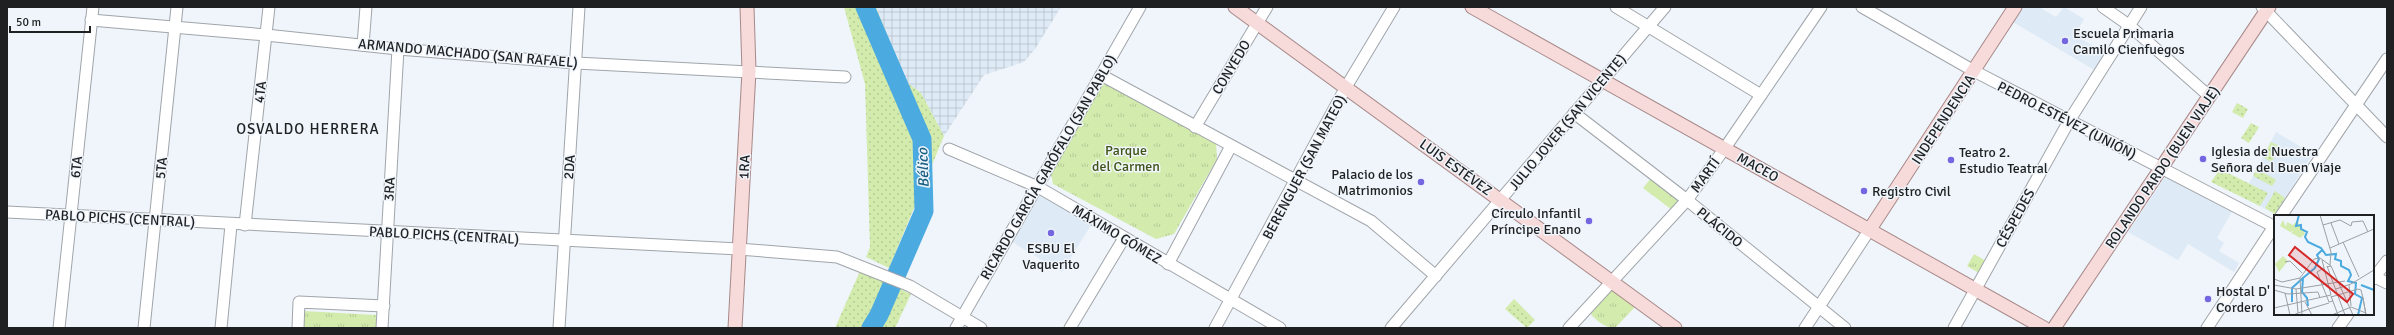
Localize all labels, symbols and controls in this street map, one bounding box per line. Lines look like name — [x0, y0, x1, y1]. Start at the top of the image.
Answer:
scale bar — [10, 8, 90, 34]
text: 50 m — [16, 15, 41, 30]
place label: Escuela Primaria Camilo Cienfuegos — [2073, 25, 2185, 58]
street label: ARMANDO MACHADO (SAN RAFAEL) — [357, 35, 579, 72]
marker: Escuela Primaria Camilo Cienfuegos — [2060, 36, 2070, 46]
street label: CONYEDO — [1209, 37, 1254, 97]
street label: JULIO JOVER (SAN VICENTE) — [1505, 51, 1629, 194]
street label: RICARDO GARCÍA GARÓFALO (SAN PABLO) — [977, 52, 1120, 283]
street label: INDEPENDENCIA — [1908, 71, 1979, 167]
street label: PEDRO ESTÉVEZ (UNIÓN) — [1995, 78, 2139, 163]
street label: 4TA — [251, 80, 270, 104]
street label: ROLANDO PARDO (BUEN VIAJE) — [2102, 83, 2223, 252]
street label: BERENGUER (SAN MATEO) — [1259, 92, 1350, 242]
district label: OSVALDO HERRERA — [236, 120, 380, 138]
street label: LUIS ESTÉVEZ — [1416, 135, 1495, 199]
park label: Parque del Carmen — [1092, 142, 1160, 175]
place label: Iglesia de Nuestra Señora del Buen Viaje — [2211, 143, 2341, 176]
place label: Teatro 2. Estudio Teatral — [1959, 144, 2048, 177]
water label: Bélico — [913, 147, 933, 188]
street label: MACEO — [1734, 149, 1782, 186]
street label: 2DA — [560, 154, 579, 180]
street label: 1RA — [735, 154, 754, 180]
street label: MARTÍ — [1687, 154, 1724, 196]
marker: Iglesia de Nuestra Señora del Buen Viaje — [2198, 154, 2208, 164]
street label: 6TA — [67, 155, 86, 179]
marker: Teatro 2. Estudio Teatral — [1946, 155, 1956, 165]
street label: 5TA — [152, 156, 171, 180]
place label: Palacio de los Matrimonios — [1331, 166, 1413, 199]
street label: 3RA — [380, 176, 399, 202]
marker: Palacio de los Matrimonios — [1416, 177, 1426, 187]
place label: Registro Civil — [1872, 183, 1951, 200]
marker: Registro Civil — [1859, 186, 1869, 196]
street label: CÉSPEDES — [1992, 186, 2039, 251]
street label: MÁXIMO GÓMEZ — [1069, 201, 1165, 268]
street label: PLÁCIDO — [1693, 204, 1746, 251]
place label: Círculo Infantil Príncipe Enano — [1491, 205, 1581, 238]
street label: PABLO PICHS (CENTRAL) — [44, 206, 195, 231]
inset map — [2274, 215, 2374, 315]
marker: Círculo Infantil Príncipe Enano — [1584, 216, 1594, 226]
street label: PABLO PICHS (CENTRAL) — [368, 223, 519, 248]
marker: ESBU El Vaquerito — [1046, 228, 1056, 238]
place label: ESBU El Vaquerito — [1022, 240, 1080, 273]
place label: Hostal D' Cordero — [2216, 283, 2270, 316]
marker: Hostal D' Cordero — [2203, 294, 2213, 304]

